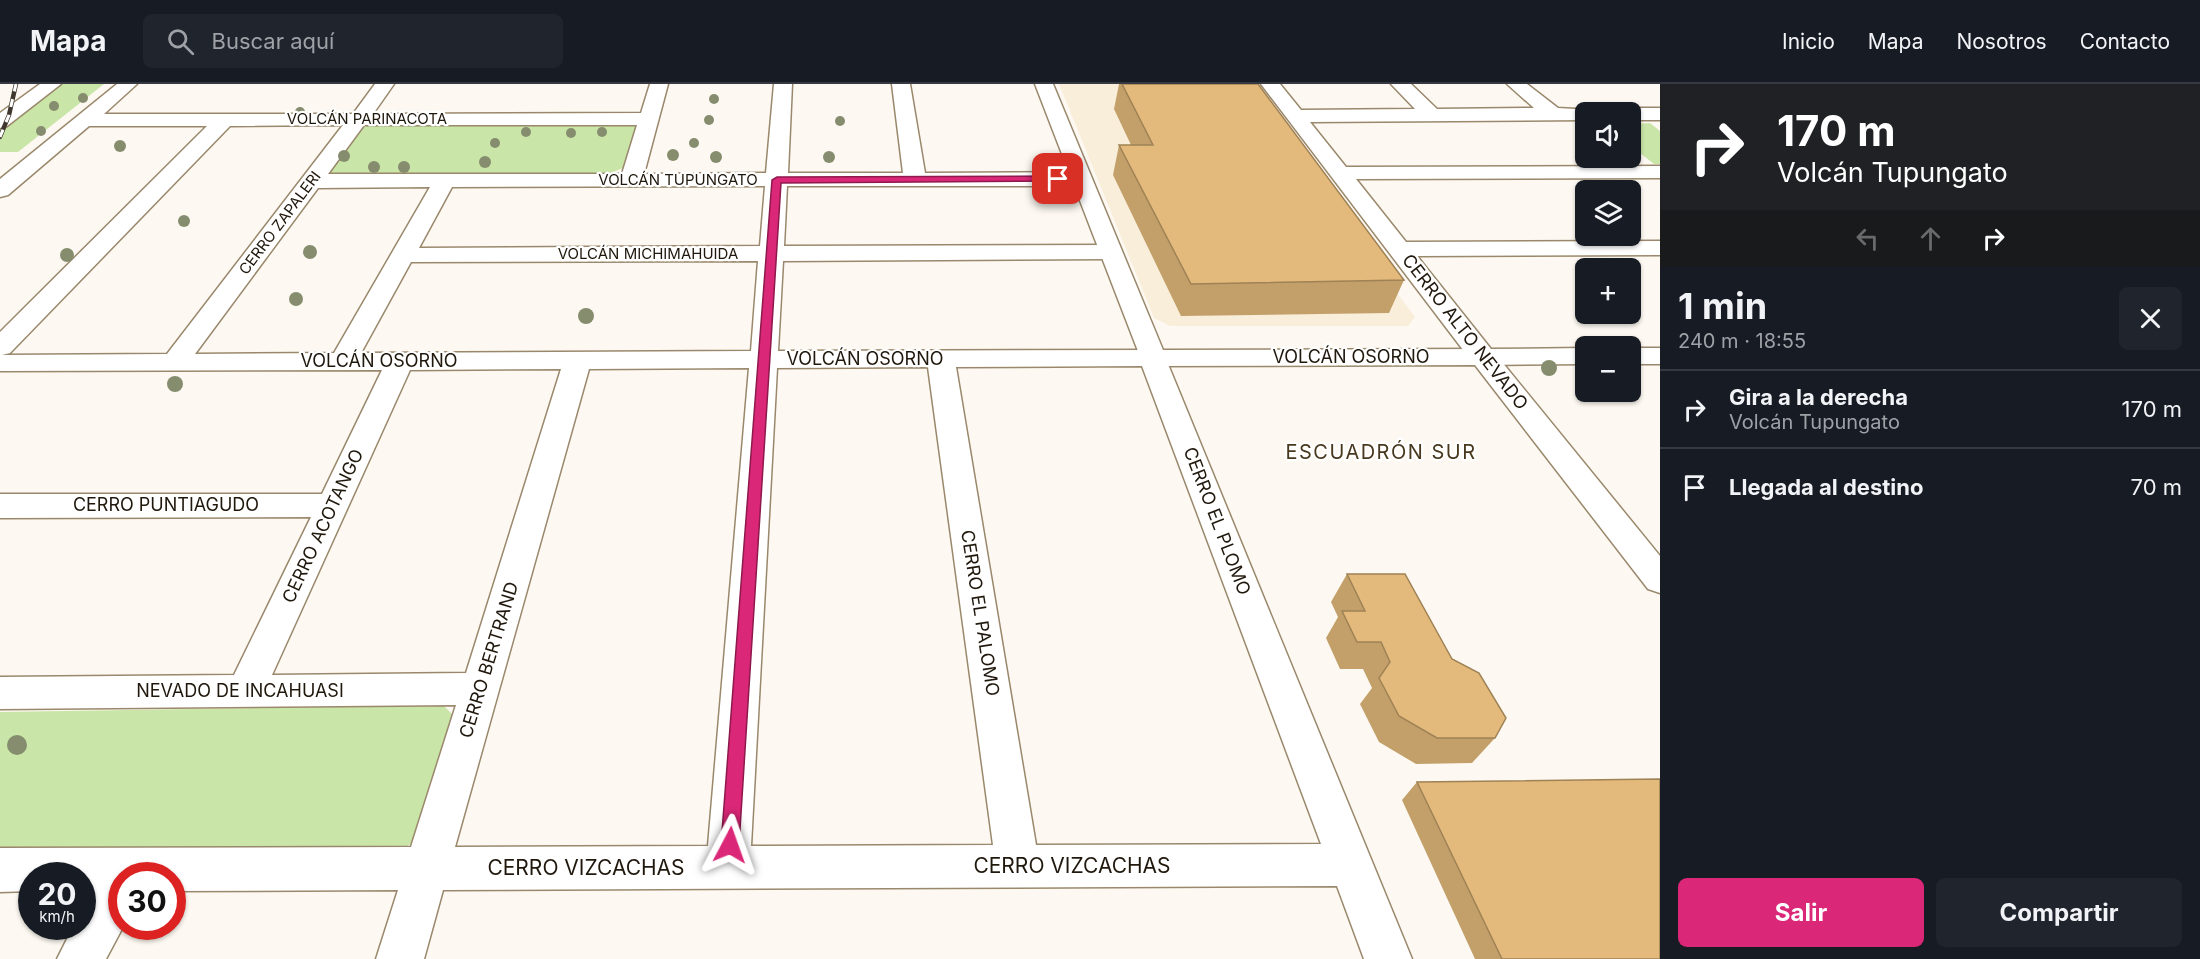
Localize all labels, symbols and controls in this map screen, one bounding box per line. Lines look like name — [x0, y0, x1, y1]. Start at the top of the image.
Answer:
search box — [143, 14, 563, 68]
text: Mapa — [30, 24, 107, 58]
icon: search — [164, 25, 197, 58]
text: Buscar aquí — [212, 28, 334, 54]
text: Inicio — [1782, 29, 1835, 54]
text: Mapa — [1868, 29, 1923, 54]
text: Nosotros — [1956, 29, 2047, 54]
text: Contacto — [2080, 29, 2170, 54]
map controls — [1575, 102, 1641, 402]
button: sound — [1575, 102, 1641, 168]
text: 170 m — [1777, 105, 1895, 156]
icon: right — [1678, 108, 1756, 186]
street label: VOLCÁN PARINACOTA — [287, 109, 447, 128]
pin — [1032, 153, 1083, 204]
text: Volcán Tupungato — [1777, 156, 2008, 189]
icon: arrive — [1041, 162, 1074, 195]
street label: CERRO ZAPALERI — [234, 167, 325, 278]
street label: VOLCÁN TUPUNGATO — [598, 170, 758, 189]
button: layers — [1575, 180, 1641, 246]
icon: left — [1851, 222, 1884, 255]
icon: ahead — [1914, 222, 1947, 255]
icon: right — [1977, 222, 2010, 255]
street label: VOLCÁN MICHIMAHUIDA — [558, 244, 738, 263]
street label: CERRO ALTO NEVADO — [1398, 250, 1533, 414]
button: + — [1575, 258, 1641, 324]
text: 1 min — [1678, 284, 1767, 328]
button: close — [2119, 287, 2182, 350]
text: 240 m · 18:55 — [1678, 329, 1806, 353]
button: − — [1575, 336, 1641, 402]
street label: VOLCÁN OSORNO — [1272, 345, 1430, 367]
street label: VOLCÁN OSORNO — [786, 347, 944, 369]
street label: VOLCÁN OSORNO — [300, 349, 458, 371]
text: Gira a la derecha — [1729, 384, 1908, 410]
icon: right — [1678, 393, 1711, 426]
text: 170 m — [2122, 396, 2182, 422]
text: Volcán Tupungato — [1729, 410, 1900, 434]
district label: ESCUADRÓN SUR — [1285, 439, 1477, 464]
street label: CERRO EL PLOMO — [1180, 444, 1255, 598]
street label: CERRO ACOTANGO — [278, 445, 367, 606]
icon: arrive — [1678, 471, 1711, 504]
text: Llegada al destino — [1729, 474, 1923, 500]
text: 70 m — [2131, 474, 2182, 500]
street label: CERRO PUNTIAGUDO — [73, 494, 259, 515]
street label: CERRO EL PALOMO — [957, 528, 1004, 698]
street label: CERRO BERTRAND — [455, 579, 522, 741]
street label: NEVADO DE INCAHUASI — [136, 680, 344, 701]
position arrow — [698, 813, 762, 877]
street label: CERRO VIZCACHAS — [973, 853, 1171, 878]
street label: CERRO VIZCACHAS — [487, 855, 685, 880]
speed limit sign: 30 — [108, 862, 186, 940]
text: 20 — [37, 876, 77, 912]
button: Salir — [1678, 878, 1924, 947]
button: Compartir — [1936, 878, 2182, 947]
text: km/h — [39, 907, 75, 926]

